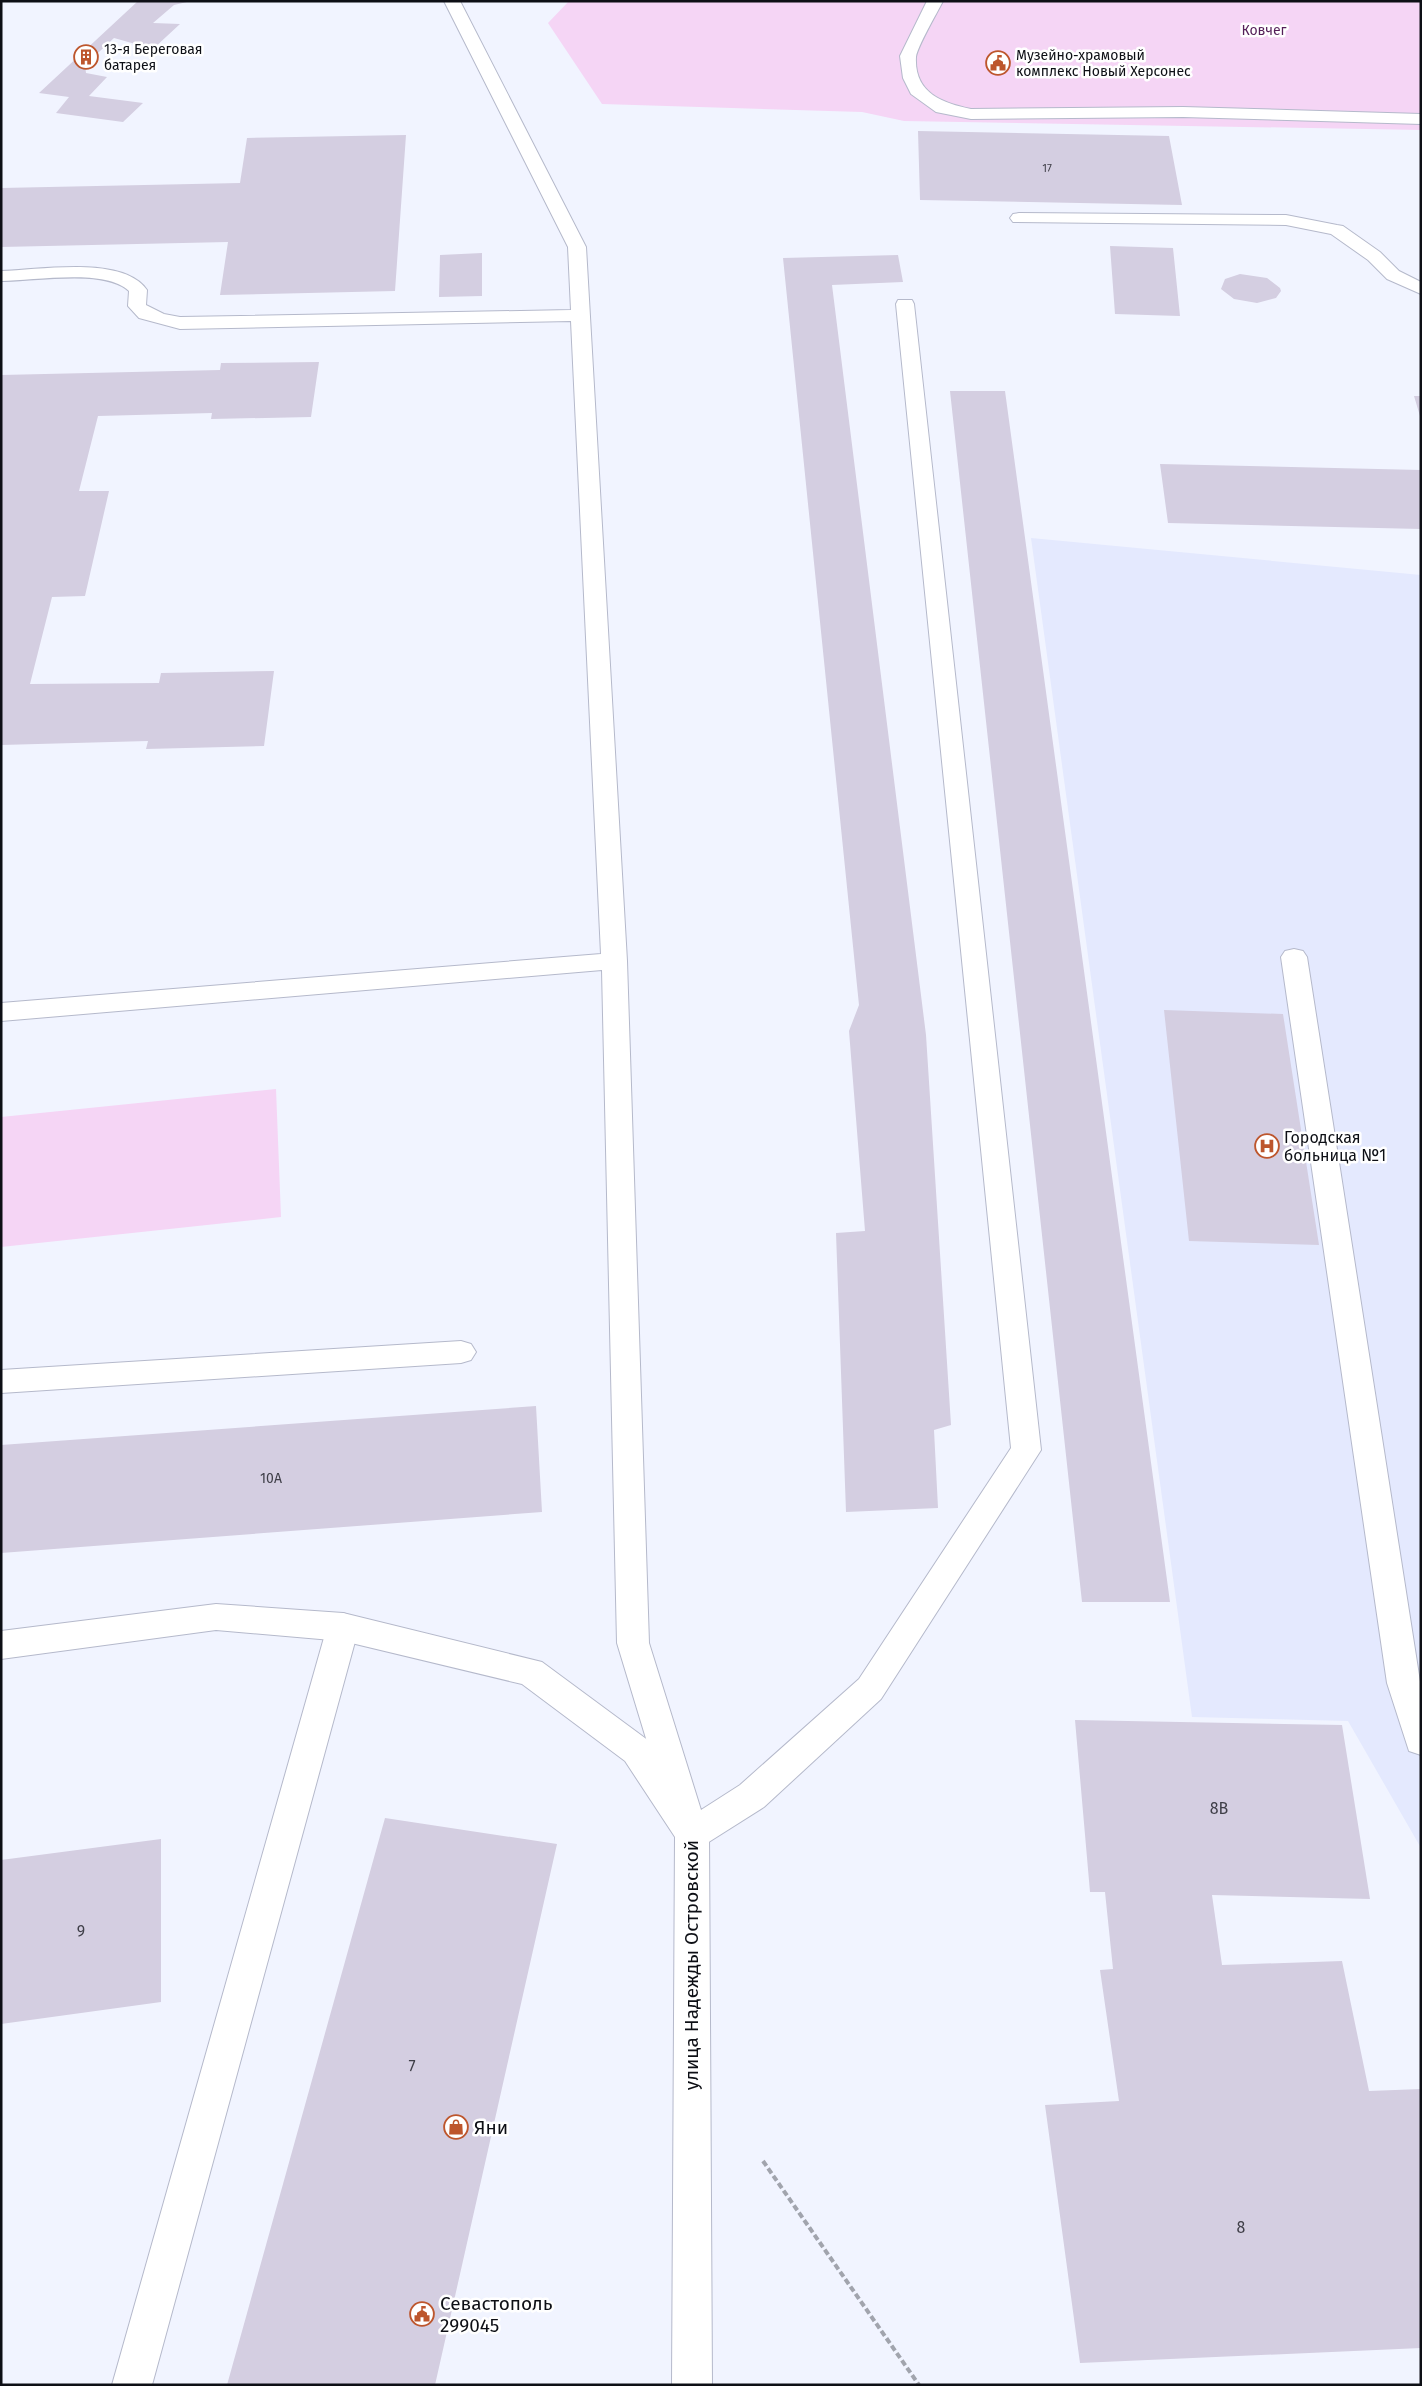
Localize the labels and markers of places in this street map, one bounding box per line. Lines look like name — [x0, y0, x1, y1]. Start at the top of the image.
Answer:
place label: 13-я Береговая батарея — [104, 41, 203, 74]
building icon: 13-я Береговая батарея — [73, 44, 99, 70]
place label: Музейно-храмовый комплекс Новый Херсонес — [1016, 47, 1191, 80]
public building icon: Музейно-храмовый комплекс Новый Херсонес — [985, 50, 1011, 76]
place label: Городская больница №1 — [1284, 1128, 1386, 1165]
hospital icon: Городская больница №1 — [1254, 1133, 1280, 1159]
shop icon: Яни — [443, 2114, 469, 2140]
place label: Яни — [474, 2116, 508, 2139]
place label: Севастополь 299045 — [440, 2292, 553, 2337]
public building icon: Севастополь 299045 — [409, 2301, 435, 2327]

